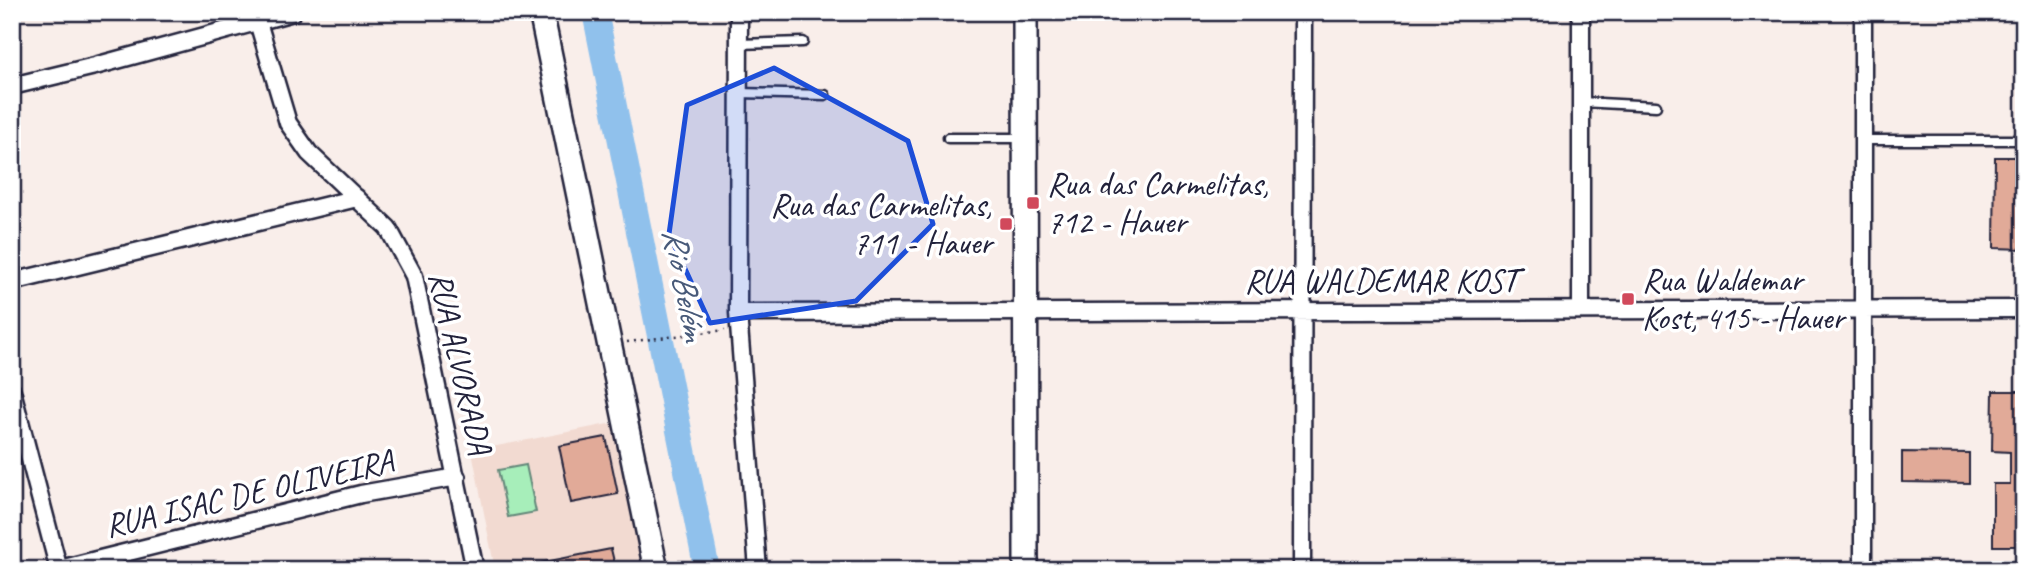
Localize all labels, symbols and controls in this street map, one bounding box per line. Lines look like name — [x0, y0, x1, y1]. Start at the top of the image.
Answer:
place label: Rua das Carmelitas, 712 - Hauer — [1047, 163, 1269, 243]
place label: Rua das Carmelitas, 711 - Hauer — [770, 184, 995, 264]
marker: Rua das Carmelitas, 712 - Hauer — [1025, 195, 1041, 211]
marker: Rua das Carmelitas, 711 - Hauer — [998, 216, 1014, 232]
water label: Rio Belém — [652, 225, 718, 347]
place label: Rua Waldemar Kost, 415 - Hauer — [1642, 259, 1847, 339]
street label: RUA WALDEMAR KOST — [1244, 260, 1525, 302]
street label: RUA ALVORADA — [420, 267, 503, 460]
marker: Rua Waldemar Kost, 415 - Hauer — [1620, 291, 1636, 307]
street label: RUA ISAC DE OLIVEIRA — [101, 439, 399, 547]

